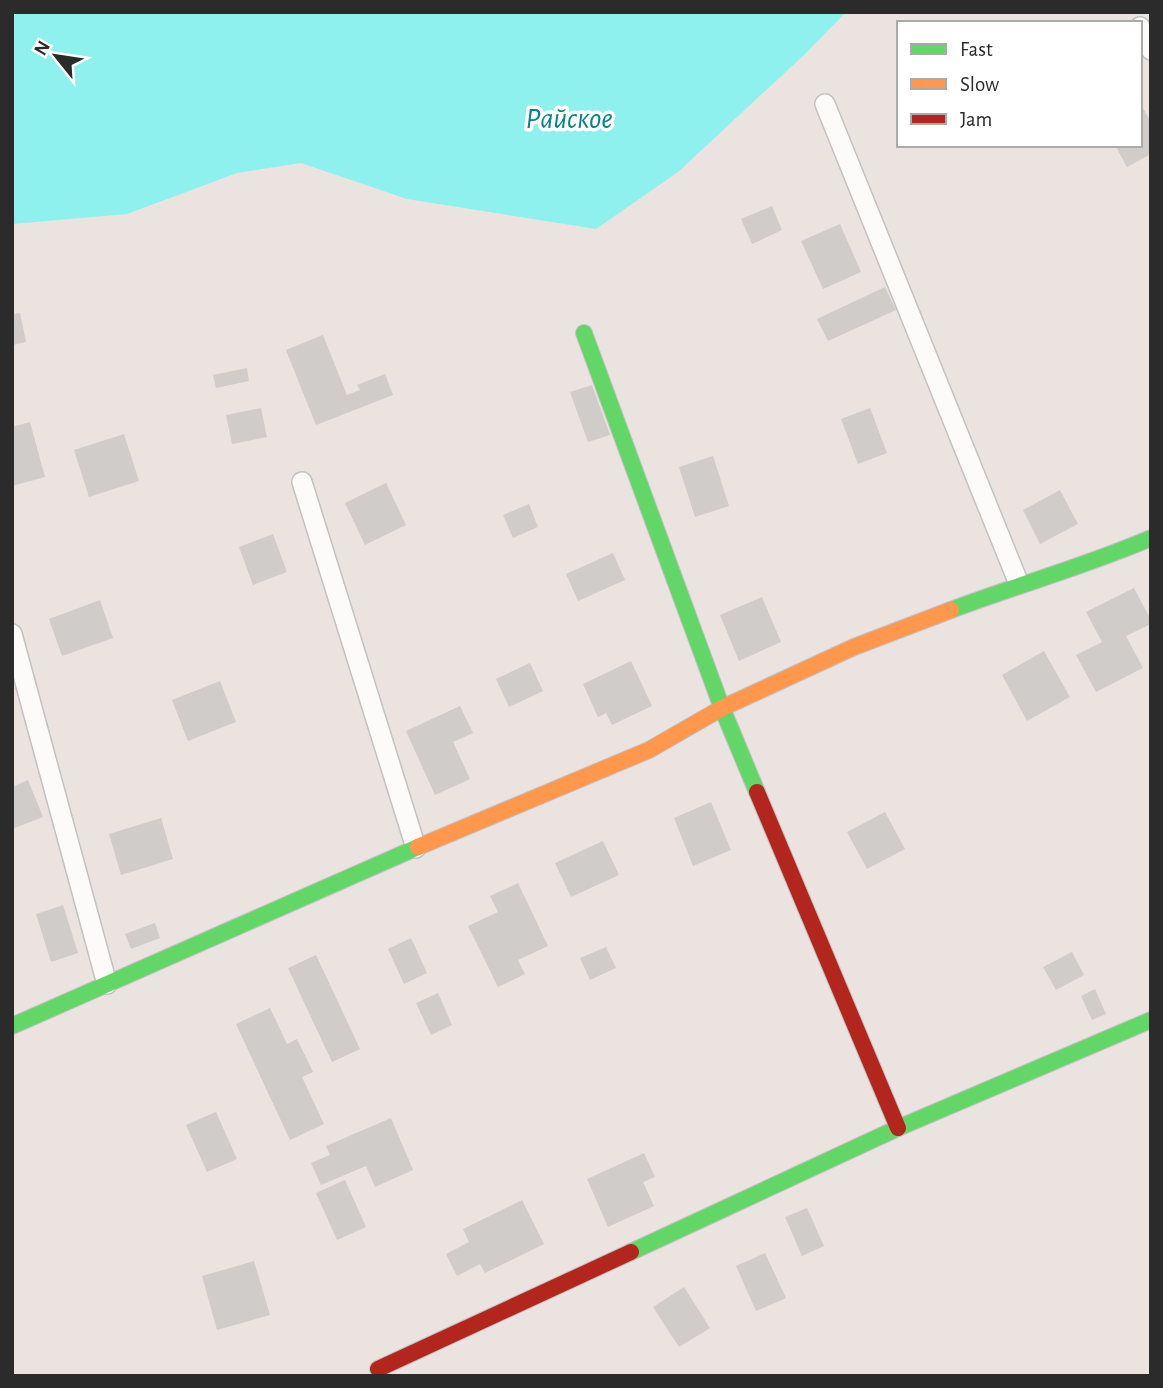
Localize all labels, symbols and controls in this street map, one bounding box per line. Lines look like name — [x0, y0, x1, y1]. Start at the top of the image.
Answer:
north arrow — [21, 21, 91, 91]
legend — [897, 21, 1142, 147]
text: N — [31, 38, 54, 59]
text: Fast — [960, 39, 993, 60]
text: Slow — [960, 74, 999, 95]
water label: Райское — [525, 104, 613, 134]
text: Jam — [960, 109, 992, 130]

